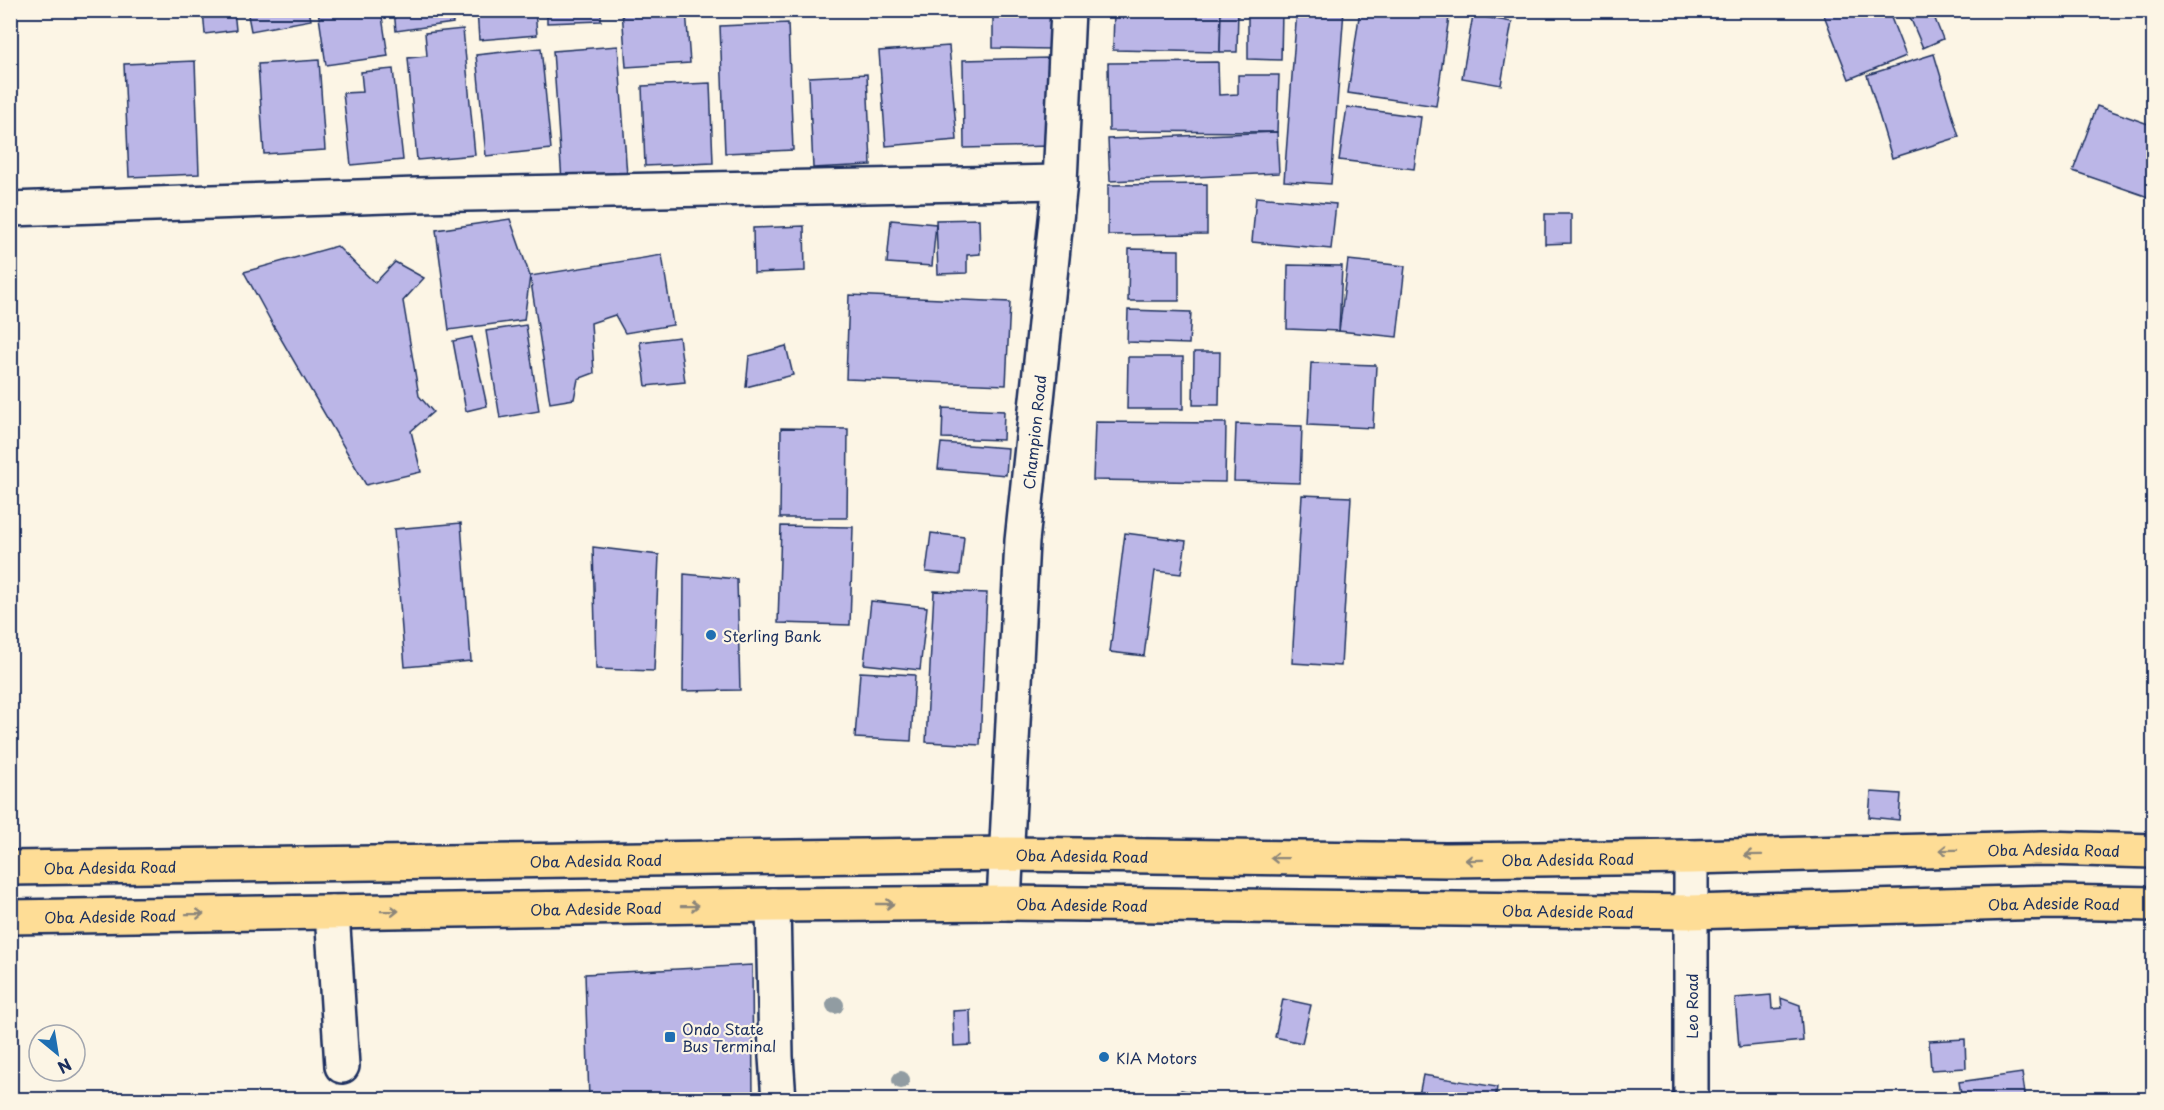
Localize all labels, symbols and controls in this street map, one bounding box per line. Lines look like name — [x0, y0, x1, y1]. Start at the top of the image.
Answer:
street label: Champion Road — [1016, 374, 1051, 490]
place label: Sterling Bank — [723, 624, 822, 647]
marker: Sterling Bank — [704, 628, 718, 642]
street label: Oba Adesida Road — [1987, 836, 2120, 862]
street label: Oba Adesida Road — [1015, 843, 1148, 867]
one-way arrow — [1939, 845, 1959, 856]
street label: Oba Adesida Road — [1501, 846, 1634, 871]
street label: Oba Adesida Road — [529, 847, 662, 872]
one-way arrow — [1744, 850, 1764, 861]
one-way arrow — [1270, 852, 1290, 864]
street label: Oba Adesida Road — [43, 854, 177, 879]
one-way arrow — [1465, 854, 1485, 866]
street label: Oba Adeside Road — [1988, 890, 2120, 915]
street label: Oba Adeside Road — [1016, 892, 1148, 916]
street label: Oba Adeside Road — [530, 895, 662, 920]
one-way arrow — [874, 898, 894, 910]
street label: Oba Adeside Road — [1502, 898, 1634, 923]
one-way arrow — [679, 900, 699, 912]
street label: Oba Adeside Road — [44, 903, 176, 928]
one-way arrow — [379, 905, 399, 917]
one-way arrow — [184, 908, 204, 920]
street label: Leo Road — [1680, 973, 1703, 1039]
place label: Ondo State Bus Terminal — [682, 1017, 776, 1057]
north arrow — [27, 1023, 87, 1083]
marker: Ondo State Bus Terminal — [663, 1030, 677, 1044]
place label: KIA Motors — [1116, 1046, 1197, 1069]
marker: KIA Motors — [1097, 1050, 1111, 1064]
text: N — [54, 1053, 76, 1080]

